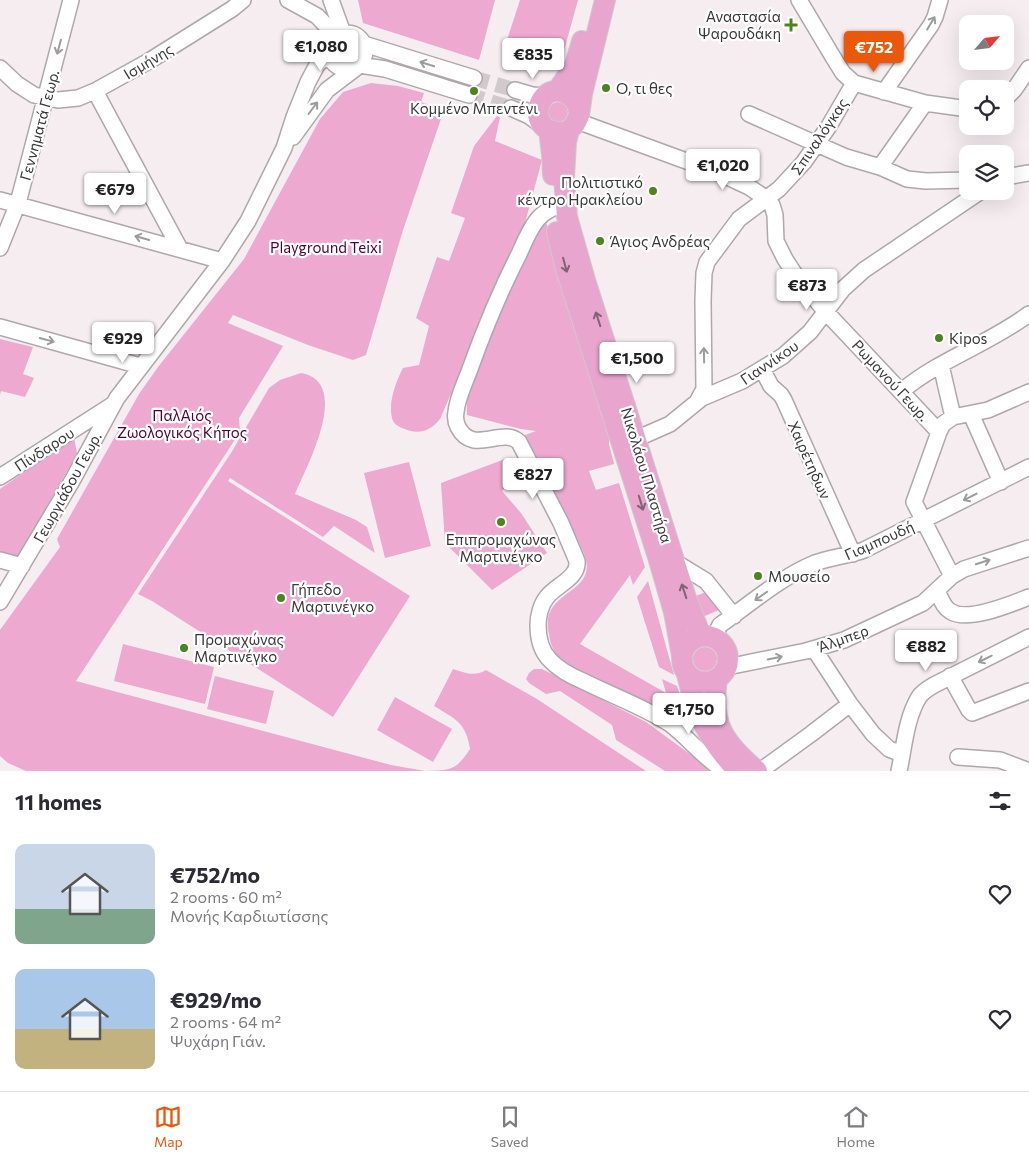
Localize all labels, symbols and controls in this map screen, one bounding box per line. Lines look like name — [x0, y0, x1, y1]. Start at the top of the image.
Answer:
place label: Αναστασία Ψαρουδάκη — [698, 7, 781, 42]
north arrow — [959, 15, 1014, 70]
map controls — [959, 15, 1014, 200]
one-way arrow — [927, 17, 937, 31]
marker: Αναστασία Ψαρουδάκη — [785, 19, 797, 31]
pin: €1,080 — [280, 30, 362, 72]
pin: €752 — [844, 30, 904, 73]
text: €1,080 — [294, 36, 348, 55]
text: €752 — [855, 37, 893, 56]
pin: €835 — [503, 38, 563, 80]
one-way arrow — [54, 39, 63, 55]
street label: Ισμήνης — [120, 39, 176, 83]
text: €835 — [513, 44, 553, 63]
one-way arrow — [420, 59, 436, 69]
street label: Γεννηματά Γεωρ. — [16, 68, 62, 182]
place label: Ό, τι θες — [616, 79, 673, 97]
button: locate — [959, 80, 1014, 135]
marker: Ό, τι θες — [600, 82, 612, 94]
marker: Κομμένο Μπεντένι — [468, 85, 480, 97]
street label: Σπιναλόγκας — [787, 94, 851, 178]
place label: Κομμένο Μπεντένι — [410, 99, 538, 117]
one-way arrow — [308, 101, 318, 115]
button: layers — [959, 145, 1014, 200]
pin: €1,020 — [682, 148, 764, 191]
text: €1,020 — [697, 155, 749, 174]
pin: €679 — [85, 172, 145, 215]
place label: Πολιτιστικό κέντρο Ηρακλείου — [517, 173, 643, 208]
text: €679 — [95, 179, 135, 198]
marker: Πολιτιστικό κέντρο Ηρακλείου — [647, 185, 659, 197]
place label: Άγιος Ανδρέας — [609, 232, 710, 250]
one-way arrow — [134, 233, 150, 243]
marker: Άγιος Ανδρέας — [594, 235, 606, 247]
park label: Playground Teixi — [270, 238, 382, 256]
one-way arrow — [561, 256, 570, 272]
pin: €873 — [777, 268, 837, 311]
text: €873 — [787, 275, 827, 294]
one-way arrow — [592, 311, 602, 327]
pin: €929 — [93, 322, 153, 364]
text: €929 — [103, 328, 143, 347]
place label: Kipos — [949, 329, 988, 347]
marker: Kipos — [933, 332, 945, 344]
one-way arrow — [39, 336, 55, 345]
street label: Γιαννίκου — [737, 336, 801, 388]
street label: Ρωμανού Γεωρ. — [849, 336, 933, 424]
pin: €1,500 — [596, 342, 678, 384]
one-way arrow — [699, 347, 709, 363]
text: €1,500 — [610, 348, 664, 367]
street label: Νικολάου Πλαστήρα — [618, 405, 676, 545]
park label: ΠαλΑιός Ζωολογικός Κήπος — [117, 406, 247, 441]
street label: Χαιρέτηδων — [785, 418, 835, 502]
street label: Πίνδαρου — [11, 423, 77, 475]
street label: Γεωργιάδου Γεωρ. — [29, 429, 105, 545]
pin: €827 — [503, 458, 563, 500]
text: €827 — [514, 464, 552, 483]
one-way arrow — [963, 493, 978, 502]
one-way arrow — [636, 495, 646, 511]
marker: Επιπρομαχώνας Μαρτινέγκο — [495, 516, 507, 528]
street label: Γιαμπουδή — [842, 517, 916, 563]
place label: Επιπρομαχώνας Μαρτινέγκο — [446, 530, 556, 565]
one-way arrow — [975, 556, 991, 566]
place label: Μουσείο — [768, 567, 830, 585]
marker: Μουσείο — [752, 570, 764, 582]
place label: Γήπεδο Μαρτινέγκο — [291, 580, 374, 615]
one-way arrow — [678, 583, 688, 599]
one-way arrow — [754, 591, 768, 601]
marker: Γήπεδο Μαρτινέγκο — [275, 592, 287, 604]
street label: Άλμπερ — [814, 620, 871, 656]
place label: Προμαχώνας Μαρτινέγκο — [194, 630, 284, 665]
pin: €882 — [896, 630, 956, 672]
text: €882 — [906, 636, 946, 655]
marker: Προμαχώνας Μαρτινέγκο — [178, 642, 190, 654]
one-way arrow — [766, 652, 782, 662]
one-way arrow — [978, 655, 993, 664]
pin: €1,750 — [648, 692, 730, 735]
text: €1,750 — [664, 699, 715, 718]
icon: filters — [986, 787, 1014, 815]
text: 11 homes — [15, 789, 102, 814]
text: €752/mo — [170, 862, 260, 887]
icon: home — [55, 864, 115, 924]
icon: heart — [986, 880, 1014, 908]
text: 2 rooms · 60 m² — [170, 887, 282, 906]
text: Μονής Καρδιωτίσσης — [170, 906, 328, 925]
text: €929/mo — [170, 987, 262, 1012]
icon: home — [55, 989, 115, 1049]
icon: heart — [986, 1005, 1014, 1033]
text: 2 rooms · 64 m² — [170, 1012, 281, 1031]
text: Ψυχάρη Γιάν. — [170, 1031, 266, 1050]
tab: Map — [154, 1103, 183, 1150]
tab: Saved — [491, 1103, 529, 1150]
tab: Home — [837, 1103, 875, 1150]

